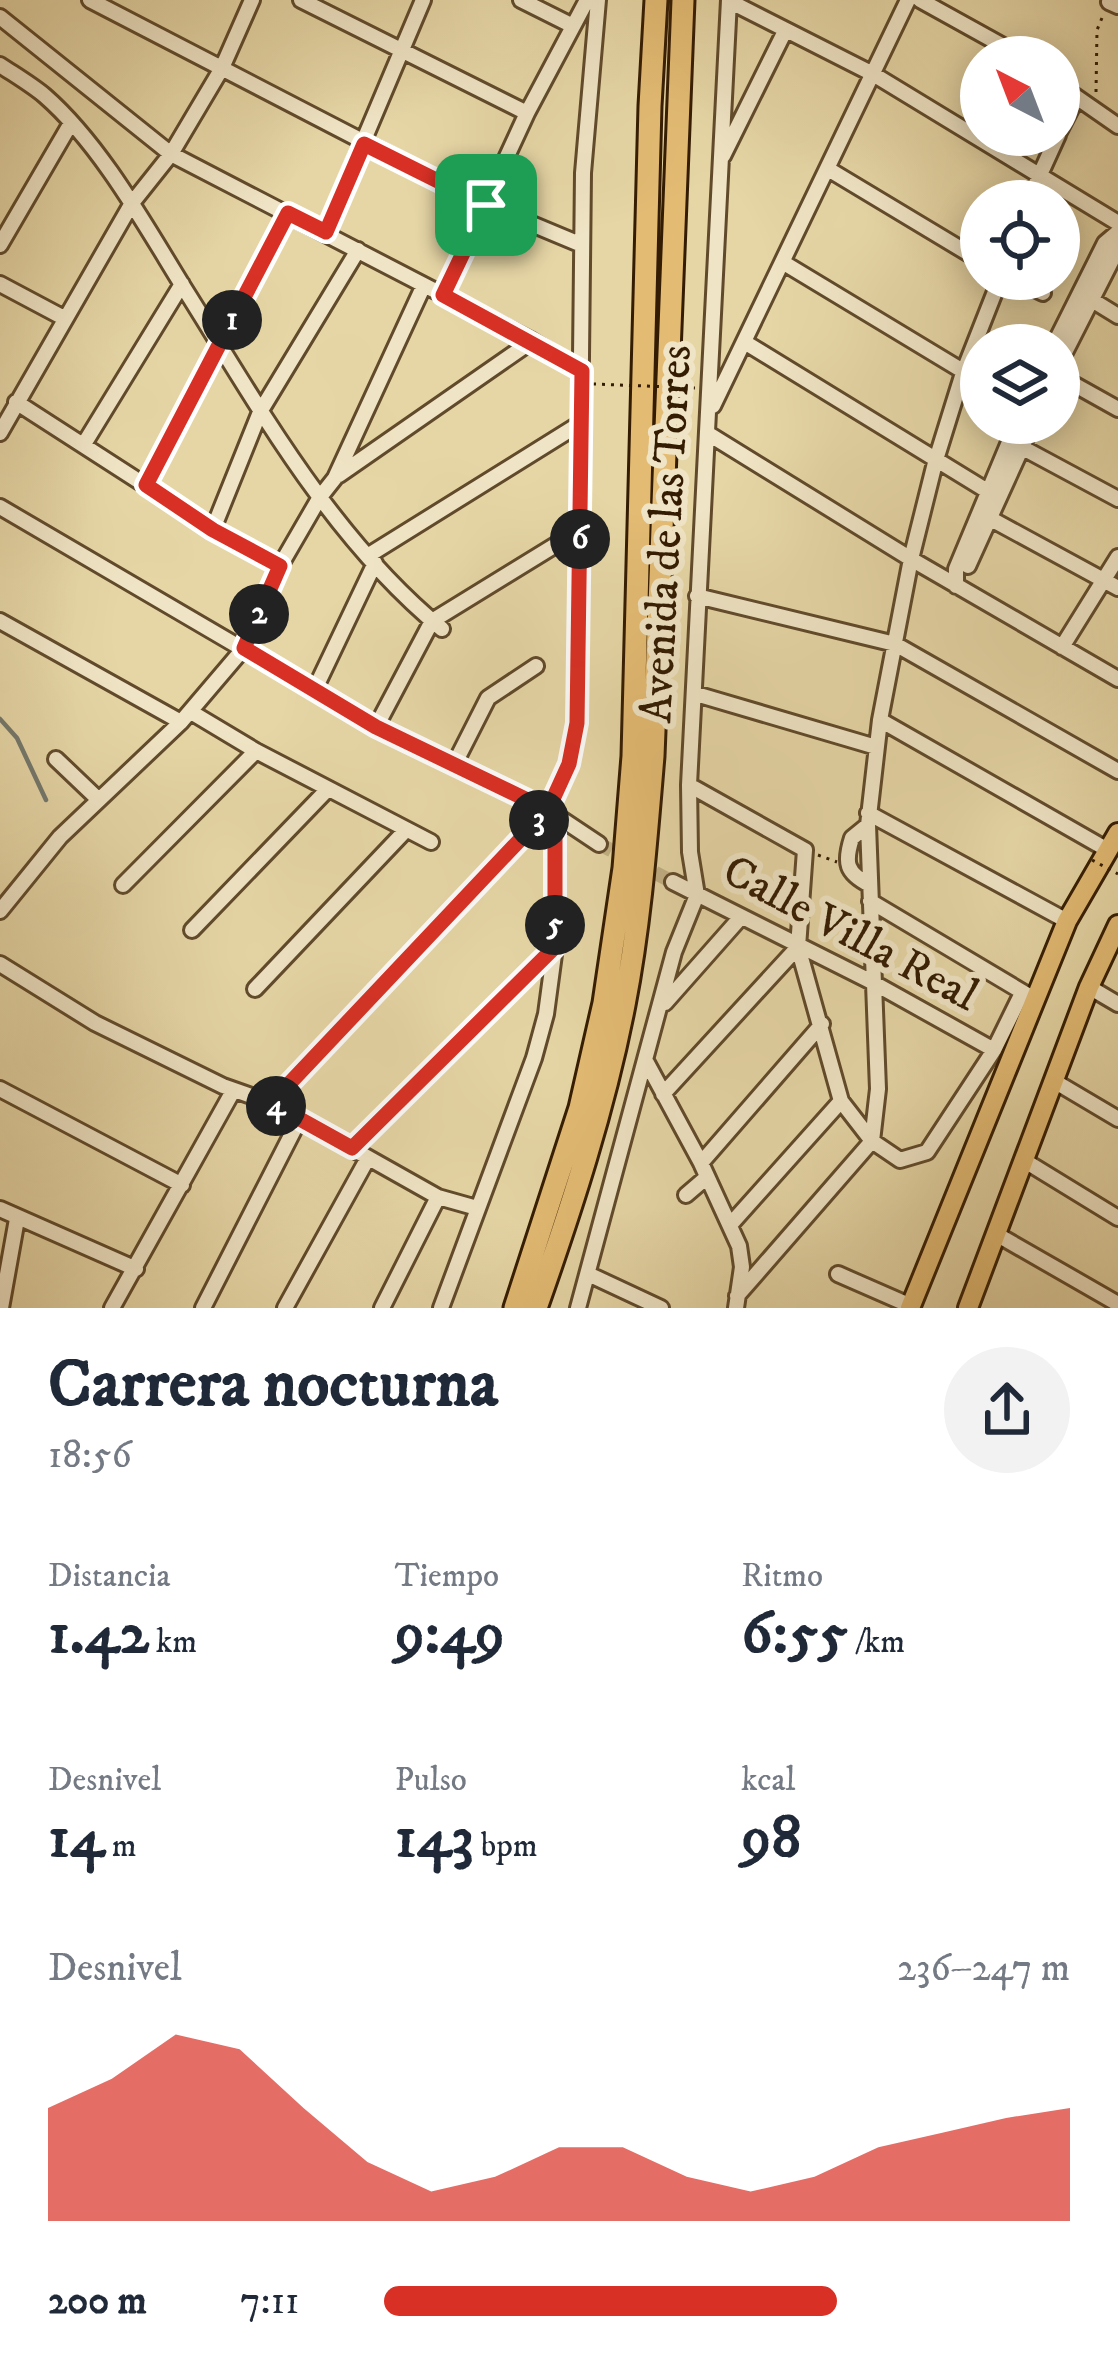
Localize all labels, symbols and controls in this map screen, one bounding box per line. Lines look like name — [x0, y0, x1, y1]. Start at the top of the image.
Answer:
north arrow — [960, 36, 1080, 156]
map controls — [960, 36, 1080, 444]
pin — [435, 154, 537, 256]
icon: arrive — [453, 172, 519, 238]
button: locate — [960, 180, 1080, 300]
pin: 1 — [202, 290, 262, 350]
text: 1 — [226, 299, 238, 340]
button: layers — [960, 324, 1080, 444]
street label: Avenida de las Torres — [629, 343, 705, 725]
pin: 6 — [550, 509, 610, 569]
text: 6 — [571, 518, 589, 559]
pin: 2 — [229, 584, 289, 644]
text: 2 — [251, 593, 267, 634]
pin: 3 — [509, 790, 569, 850]
text: 3 — [533, 799, 545, 840]
street label: Calle Villa Real — [713, 843, 987, 1025]
pin: 5 — [525, 895, 585, 955]
text: 5 — [547, 904, 563, 945]
pin: 4 — [246, 1076, 306, 1136]
text: 4 — [267, 1085, 286, 1126]
text: Carrera nocturna — [48, 1345, 498, 1427]
button: share — [944, 1347, 1070, 1473]
text: 18:56 — [48, 1431, 132, 1480]
text: Distancia — [48, 1556, 171, 1597]
text: Tiempo — [395, 1556, 499, 1597]
text: Ritmo — [741, 1556, 823, 1597]
text: 1.42 — [48, 1597, 149, 1672]
text: 9:49 — [395, 1597, 505, 1672]
text: 6:55 — [741, 1597, 848, 1672]
text: km — [149, 1622, 197, 1663]
text: /km — [848, 1622, 905, 1663]
text: Desnivel — [48, 1760, 161, 1801]
text: Pulso — [395, 1760, 467, 1801]
text: kcal — [741, 1760, 796, 1801]
text: 14 — [48, 1801, 105, 1876]
text: 143 — [395, 1801, 474, 1876]
text: 98 — [741, 1801, 801, 1876]
text: m — [105, 1826, 136, 1867]
text: bpm — [474, 1826, 538, 1867]
text: Desnivel — [48, 1944, 182, 1993]
text: 236–247 m — [897, 1944, 1070, 1993]
text: 200 m — [48, 2277, 147, 2326]
text: 7:11 — [240, 2277, 299, 2326]

